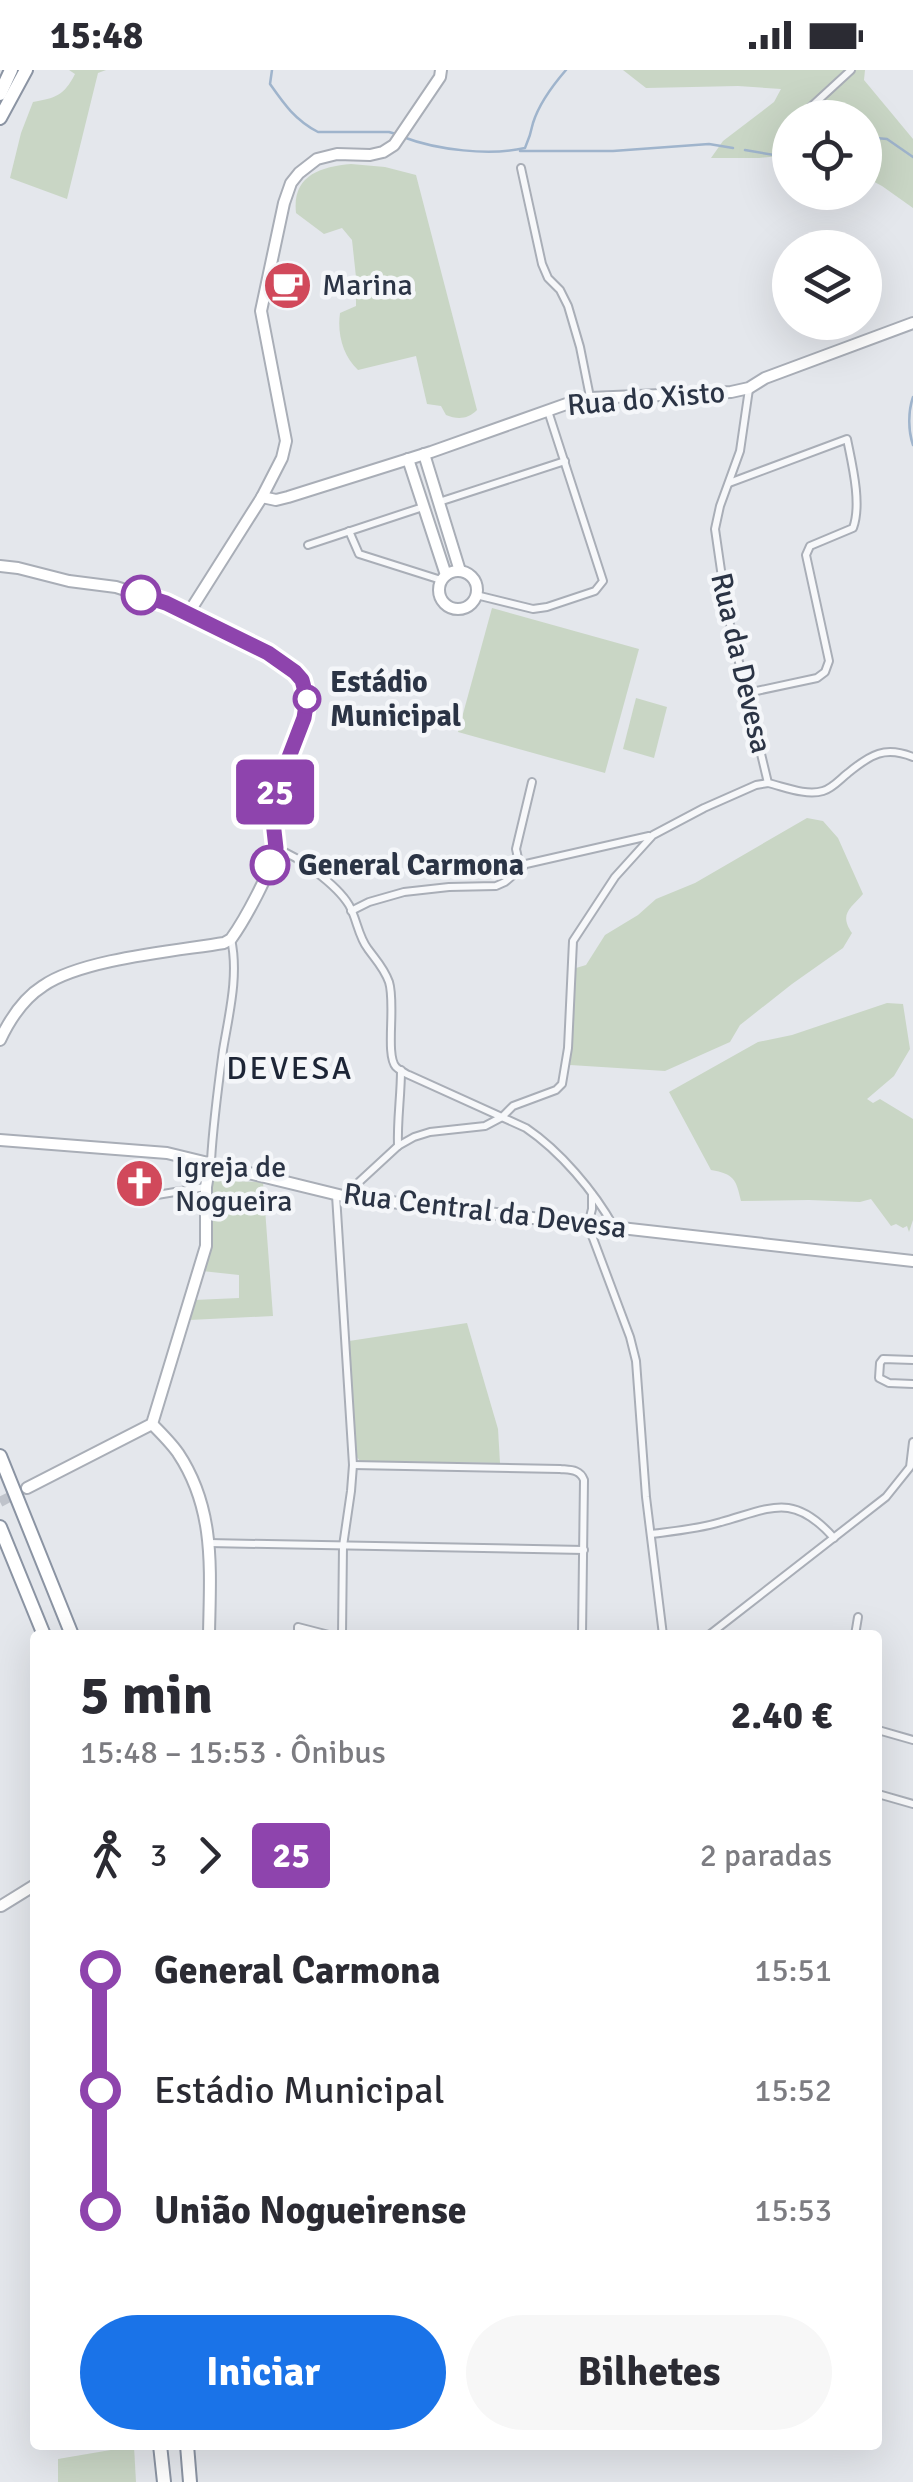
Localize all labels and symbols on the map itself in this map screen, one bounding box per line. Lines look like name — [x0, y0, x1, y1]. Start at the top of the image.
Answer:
cafe icon: Marina — [261, 259, 313, 311]
place label: Marina — [322, 267, 413, 304]
street label: Rua do Xisto — [565, 374, 727, 424]
street label: Rua da Devesa — [702, 569, 780, 757]
unlabelled marker — [122, 576, 160, 614]
place label: Estádio Municipal — [330, 664, 461, 735]
marker: Estádio Municipal — [294, 686, 320, 712]
line badge: 25 — [230, 760, 320, 824]
marker: General Carmona — [251, 846, 289, 884]
place label: General Carmona — [298, 847, 524, 884]
district label: DEVESA — [226, 1049, 354, 1088]
place label: Igreja de Nogueira — [175, 1149, 292, 1220]
church icon: Igreja de Nogueira — [114, 1158, 166, 1210]
street label: Rua Central da Devesa — [341, 1175, 629, 1247]

